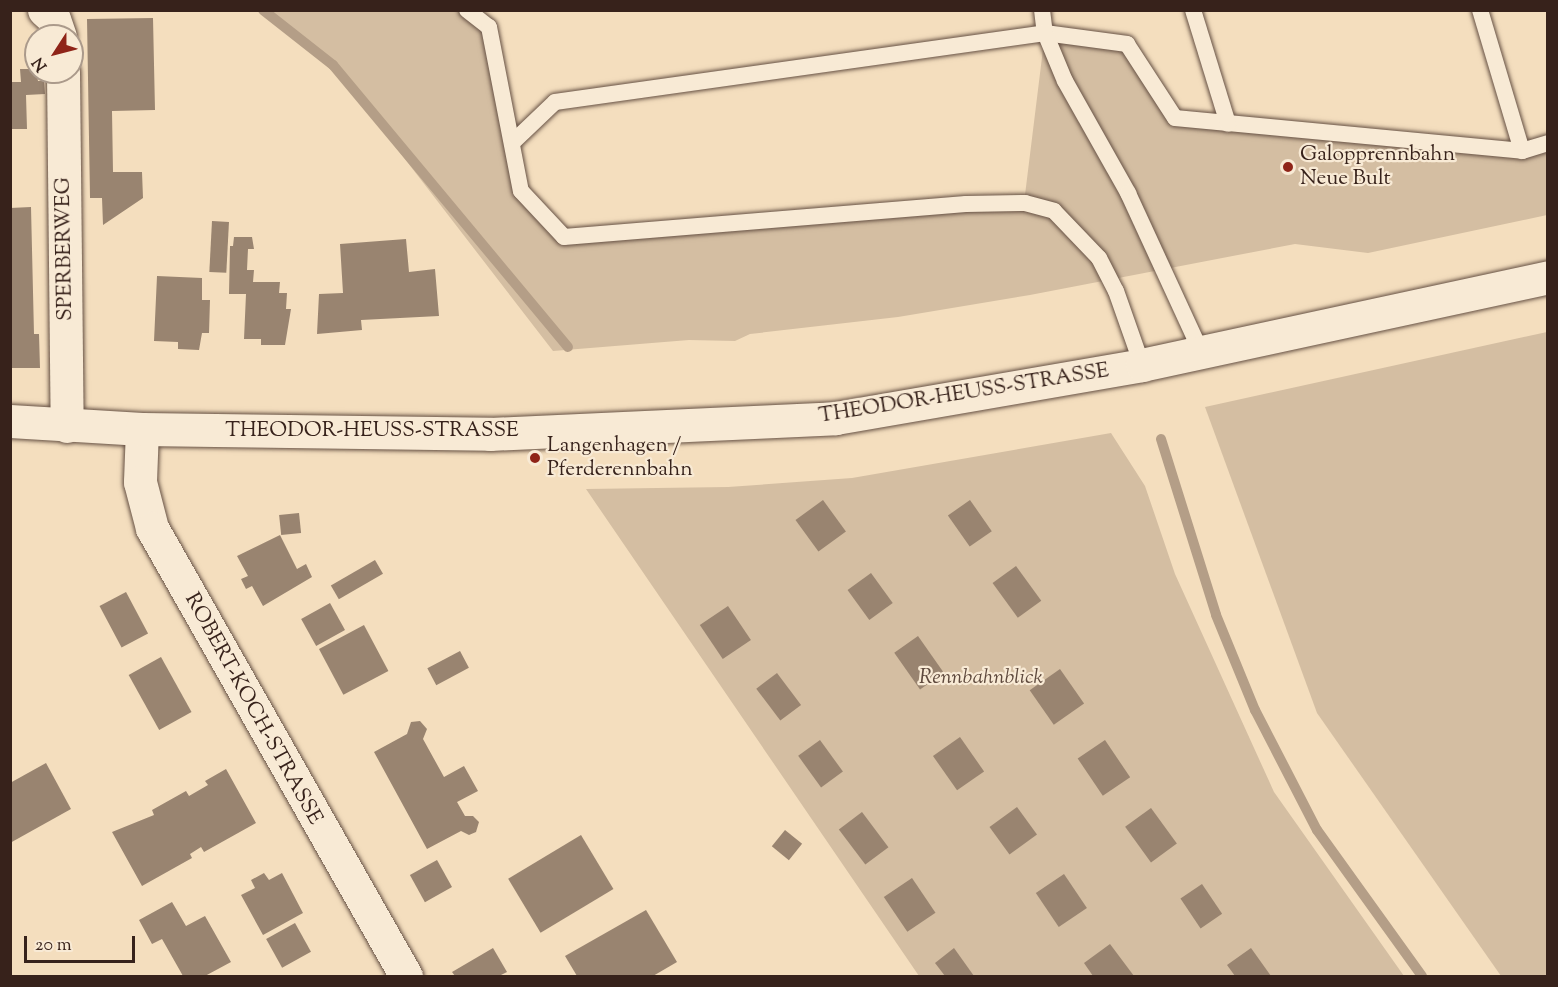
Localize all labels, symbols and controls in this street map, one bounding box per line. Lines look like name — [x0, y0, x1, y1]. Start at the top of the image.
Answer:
north arrow — [24, 24, 84, 84]
text: N — [28, 52, 54, 76]
place label: Galopprennbahn Neue Bult — [1300, 142, 1455, 192]
marker: Galopprennbahn Neue Bult — [1281, 160, 1295, 174]
street label: SPERBERWEG — [51, 177, 79, 321]
street label: THEODOR-HEUSS-STRASSE — [817, 359, 1111, 429]
street label: THEODOR-HEUSS-STRASSE — [225, 418, 519, 444]
place label: Langenhagen / Pferderennbahn — [547, 433, 693, 483]
marker: Langenhagen / Pferderennbahn — [528, 451, 542, 465]
street label: ROBERT-KOCH-STRASSE — [179, 589, 327, 829]
park label: Rennbahnblick — [919, 665, 1043, 691]
scale bar — [27, 924, 138, 962]
text: 20 m — [35, 933, 72, 959]

